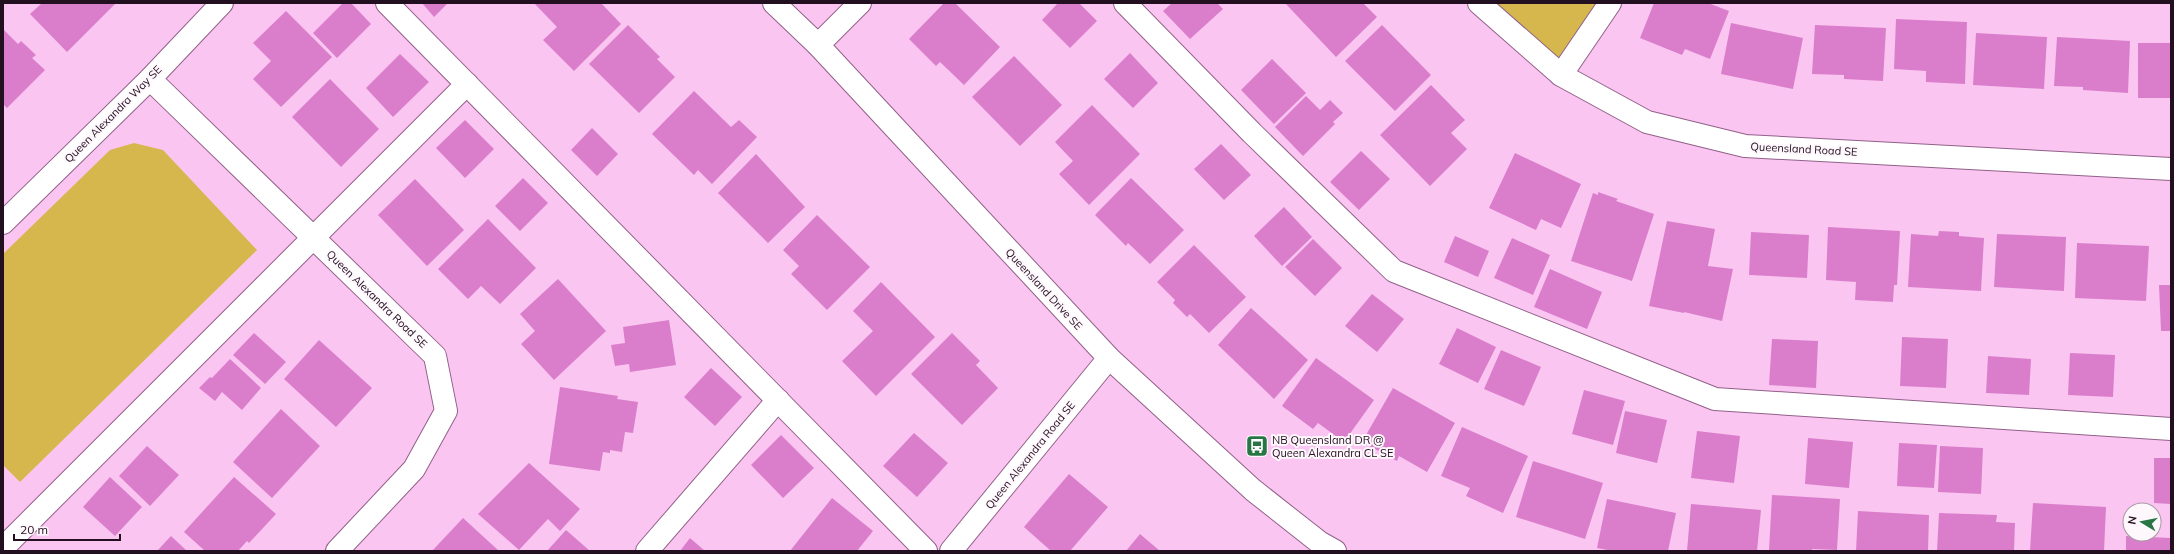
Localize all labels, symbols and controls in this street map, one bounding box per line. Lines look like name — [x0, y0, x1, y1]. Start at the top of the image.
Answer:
street label: Queen Alexandra Way SE — [61, 62, 165, 166]
street label: Queensland Road SE — [1750, 139, 1858, 159]
street label: Queensland Drive SE — [1003, 245, 1085, 333]
street label: Queen Alexandra Road SE — [324, 247, 430, 351]
street label: Queen Alexandra Road SE — [982, 398, 1078, 512]
bus stop icon: NB Queensland DR @ Queen Alexandra CL SE — [1244, 433, 1270, 459]
place label: NB Queensland DR @ Queen Alexandra CL SE — [1272, 433, 1393, 460]
north arrow — [2122, 502, 2162, 542]
text: N — [2125, 515, 2140, 526]
scale bar — [14, 516, 120, 542]
text: 20 m — [20, 522, 48, 537]

